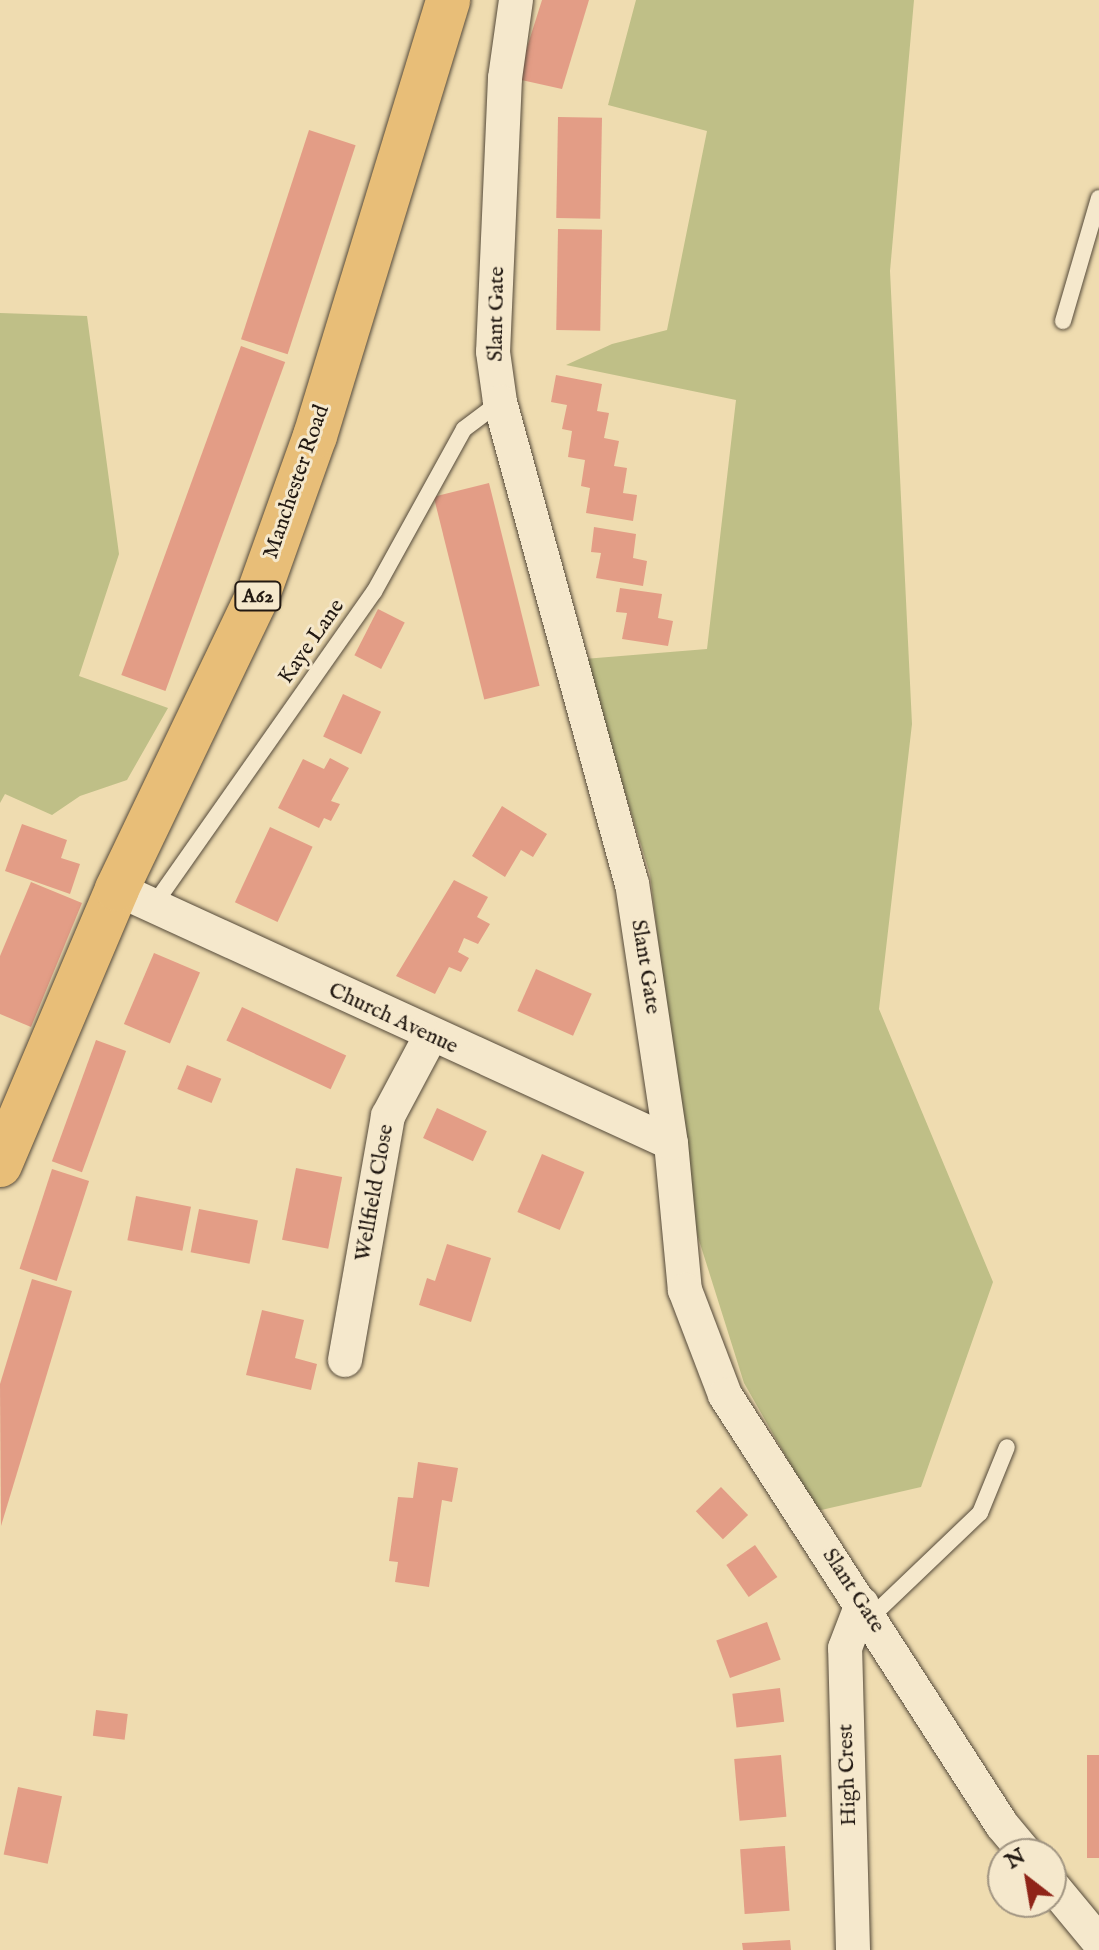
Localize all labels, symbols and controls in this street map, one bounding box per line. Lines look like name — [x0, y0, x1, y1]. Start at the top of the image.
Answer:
street label: Slant Gate — [483, 266, 511, 362]
street label: Manchester Road — [258, 402, 336, 562]
road number: A62 — [234, 580, 282, 612]
street label: Kaye Lane — [273, 594, 351, 690]
street label: Slant Gate — [624, 918, 666, 1016]
street label: Church Avenue — [324, 977, 462, 1061]
street label: Wellfield Close — [350, 1122, 400, 1264]
street label: Slant Gate — [816, 1544, 890, 1638]
street label: High Crest — [833, 1723, 863, 1827]
north arrow — [987, 1838, 1067, 1918]
text: N — [1000, 1842, 1031, 1876]

